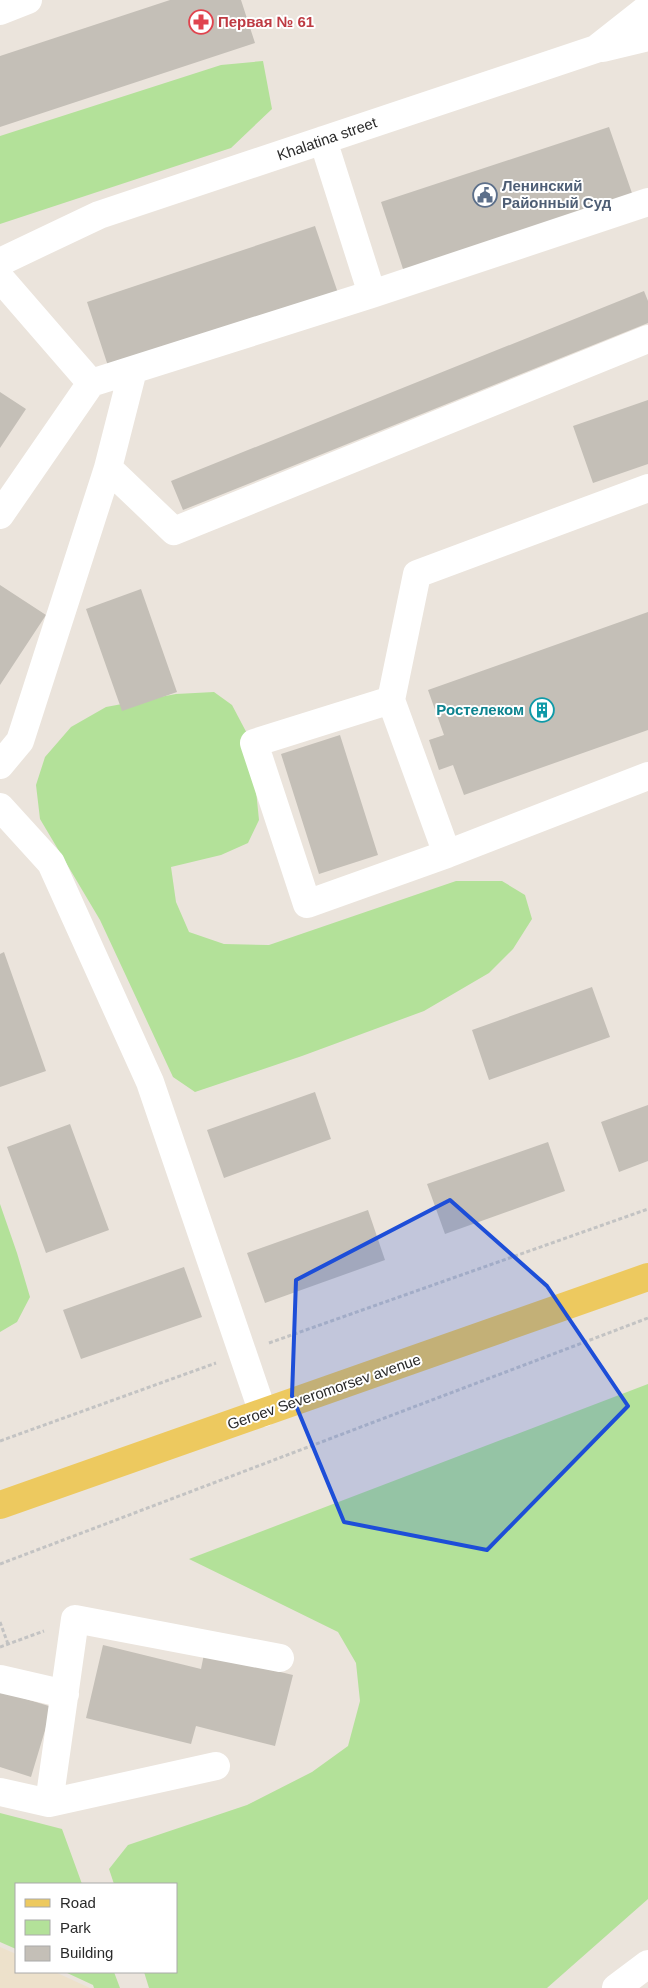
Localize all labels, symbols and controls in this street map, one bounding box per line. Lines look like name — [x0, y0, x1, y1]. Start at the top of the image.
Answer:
pharmacy icon: Первая № 61 — [188, 9, 214, 35]
place label: Первая № 61 — [218, 13, 314, 30]
street label: Khalatina street — [275, 113, 380, 164]
place label: Ленинский Районный Суд — [502, 177, 612, 211]
public building icon: Ленинский Районный Суд — [472, 182, 498, 208]
building icon: Ростелеком — [529, 697, 555, 723]
place label: Ростелеком — [436, 701, 524, 718]
street label: Geroev Severomorsev avenue — [225, 1350, 423, 1433]
legend — [15, 1883, 178, 1973]
text: Road — [60, 1894, 96, 1911]
text: Park — [60, 1919, 91, 1936]
text: Building — [60, 1944, 113, 1961]

